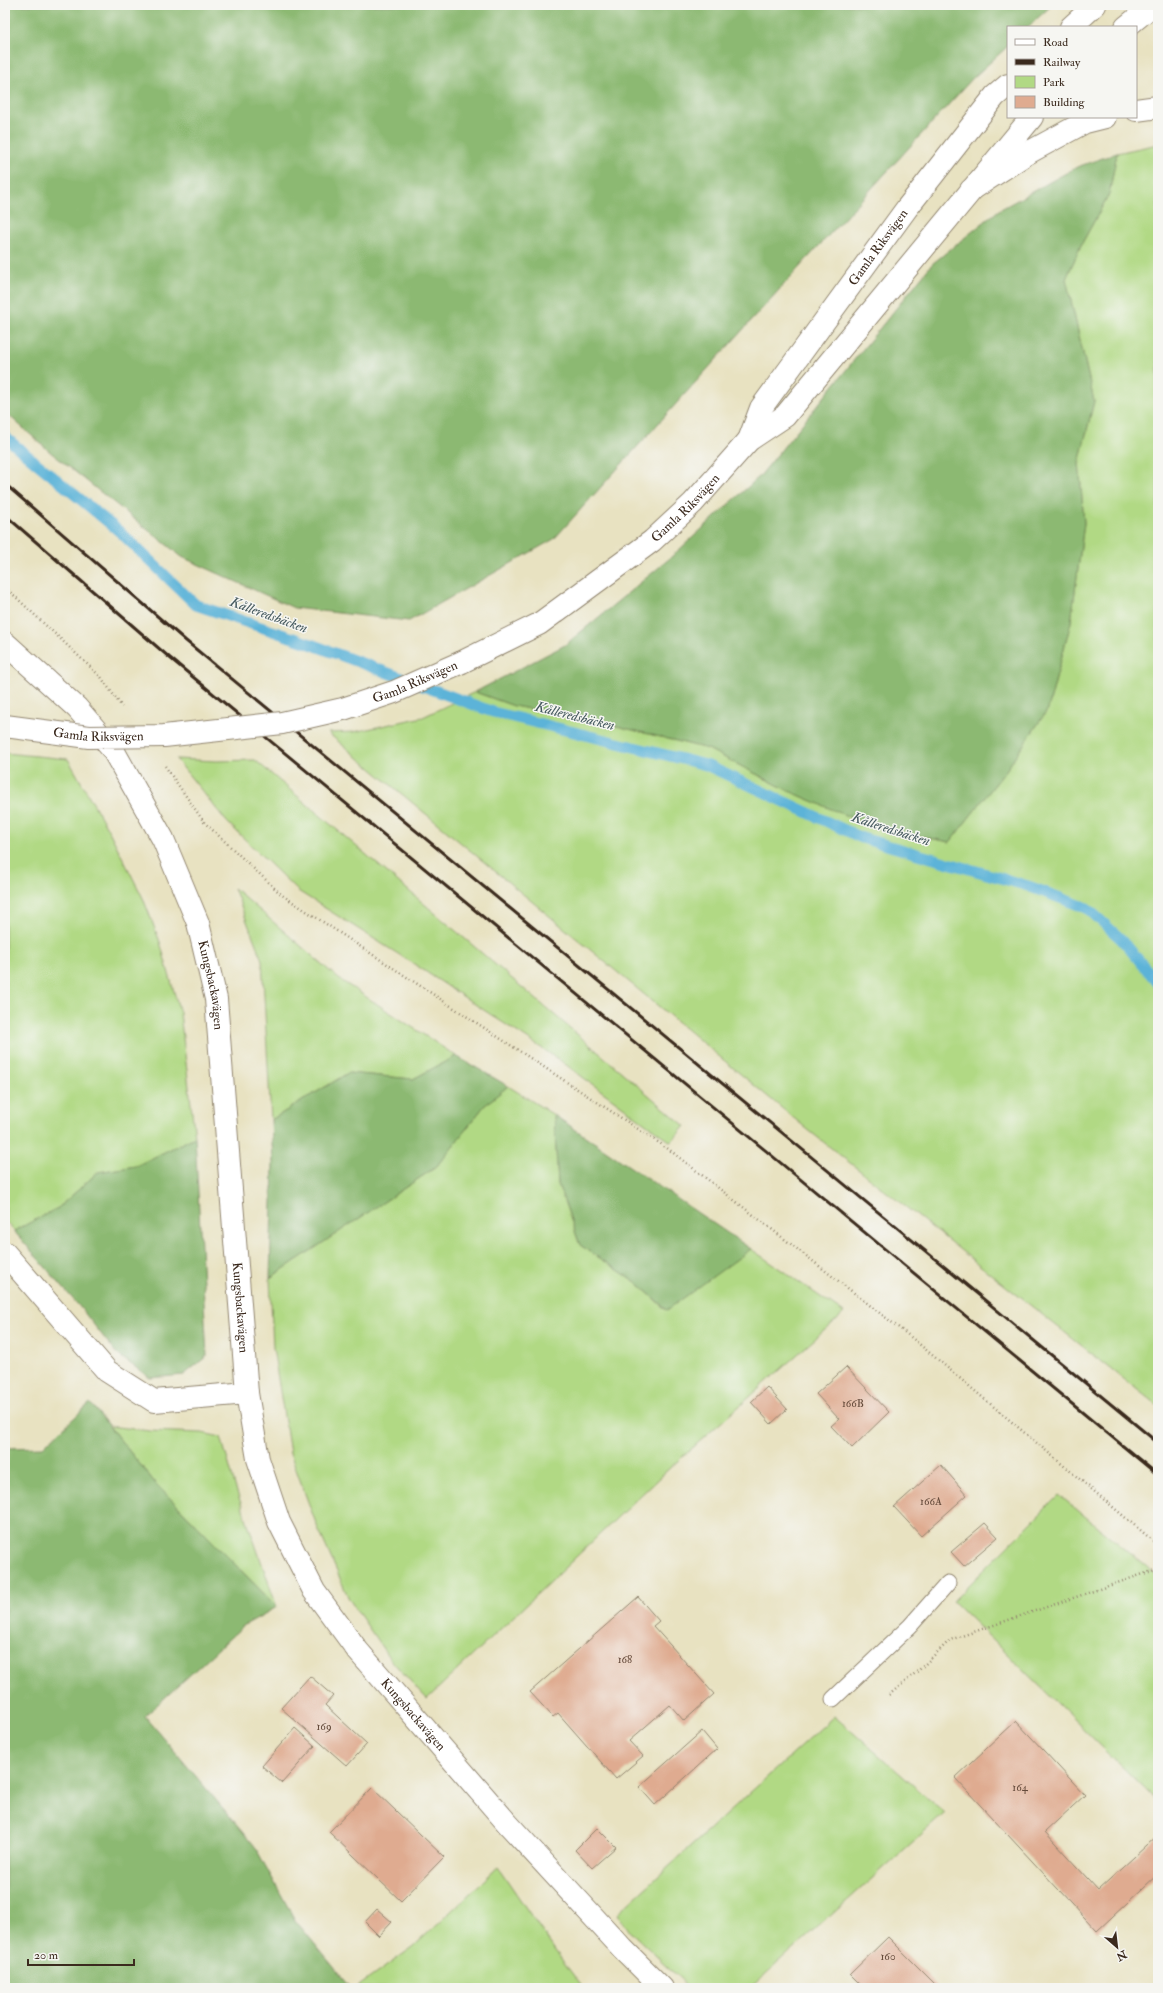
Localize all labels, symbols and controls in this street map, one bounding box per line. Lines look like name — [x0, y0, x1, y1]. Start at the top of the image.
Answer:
legend — [1007, 26, 1137, 118]
text: Road — [1043, 35, 1068, 50]
text: Railway — [1043, 55, 1081, 70]
text: Park — [1043, 75, 1065, 90]
text: Building — [1043, 95, 1086, 110]
street label: Gamla Riksvägen — [845, 206, 912, 289]
street label: Gamla Riksvägen — [648, 470, 723, 546]
water label: Kålleredsbäcken — [227, 593, 310, 637]
street label: Gamla Riksvägen — [370, 657, 460, 707]
water label: Kålleredsbäcken — [533, 698, 617, 734]
street label: Gamla Riksvägen — [52, 724, 144, 745]
water label: Kålleredsbäcken — [849, 808, 933, 850]
street label: Kungsbackavägen — [194, 939, 226, 1031]
street label: Kungsbackavägen — [229, 1262, 252, 1354]
house number: 166B — [842, 1397, 864, 1410]
house number: 166A — [920, 1495, 942, 1508]
house number: 168 — [618, 1653, 632, 1666]
street label: Kungsbackavägen — [377, 1675, 449, 1754]
house number: 169 — [316, 1720, 332, 1733]
house number: 164 — [1012, 1781, 1029, 1794]
north arrow — [1097, 1927, 1137, 1967]
scale bar — [28, 1941, 134, 1967]
text: N — [1113, 1947, 1130, 1964]
text: 20 m — [34, 1948, 59, 1963]
house number: 160 — [880, 1950, 896, 1963]

